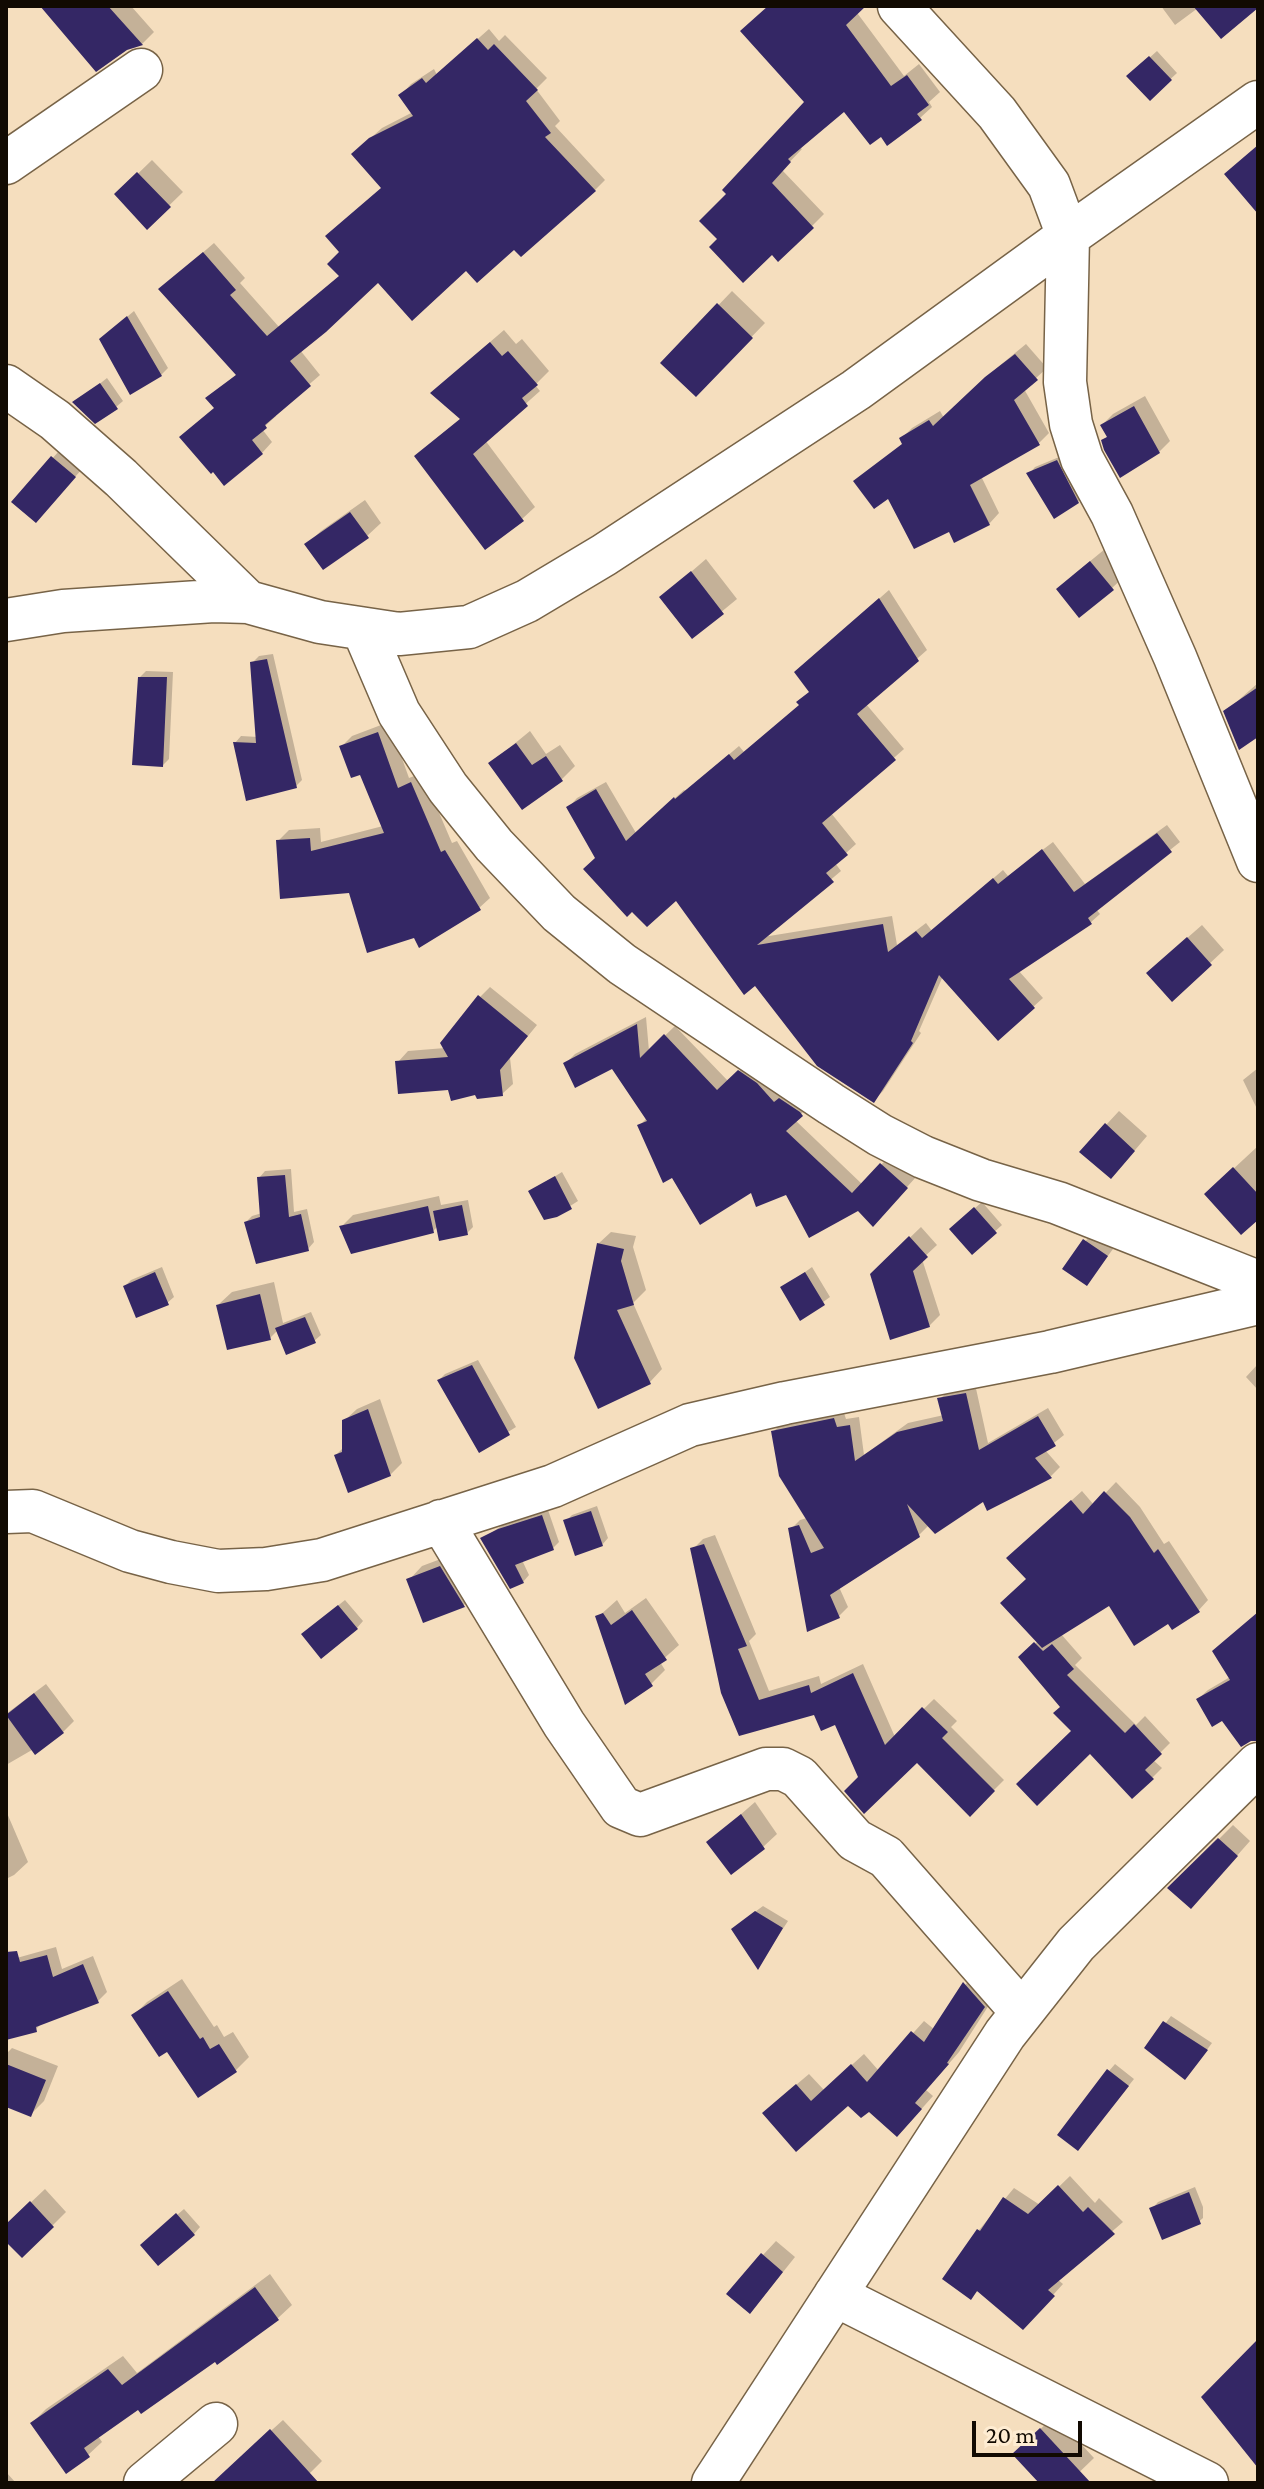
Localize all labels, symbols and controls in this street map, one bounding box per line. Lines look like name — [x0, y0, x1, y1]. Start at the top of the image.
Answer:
scale bar — [976, 2405, 1086, 2455]
text: 20 m — [986, 2421, 1035, 2448]

